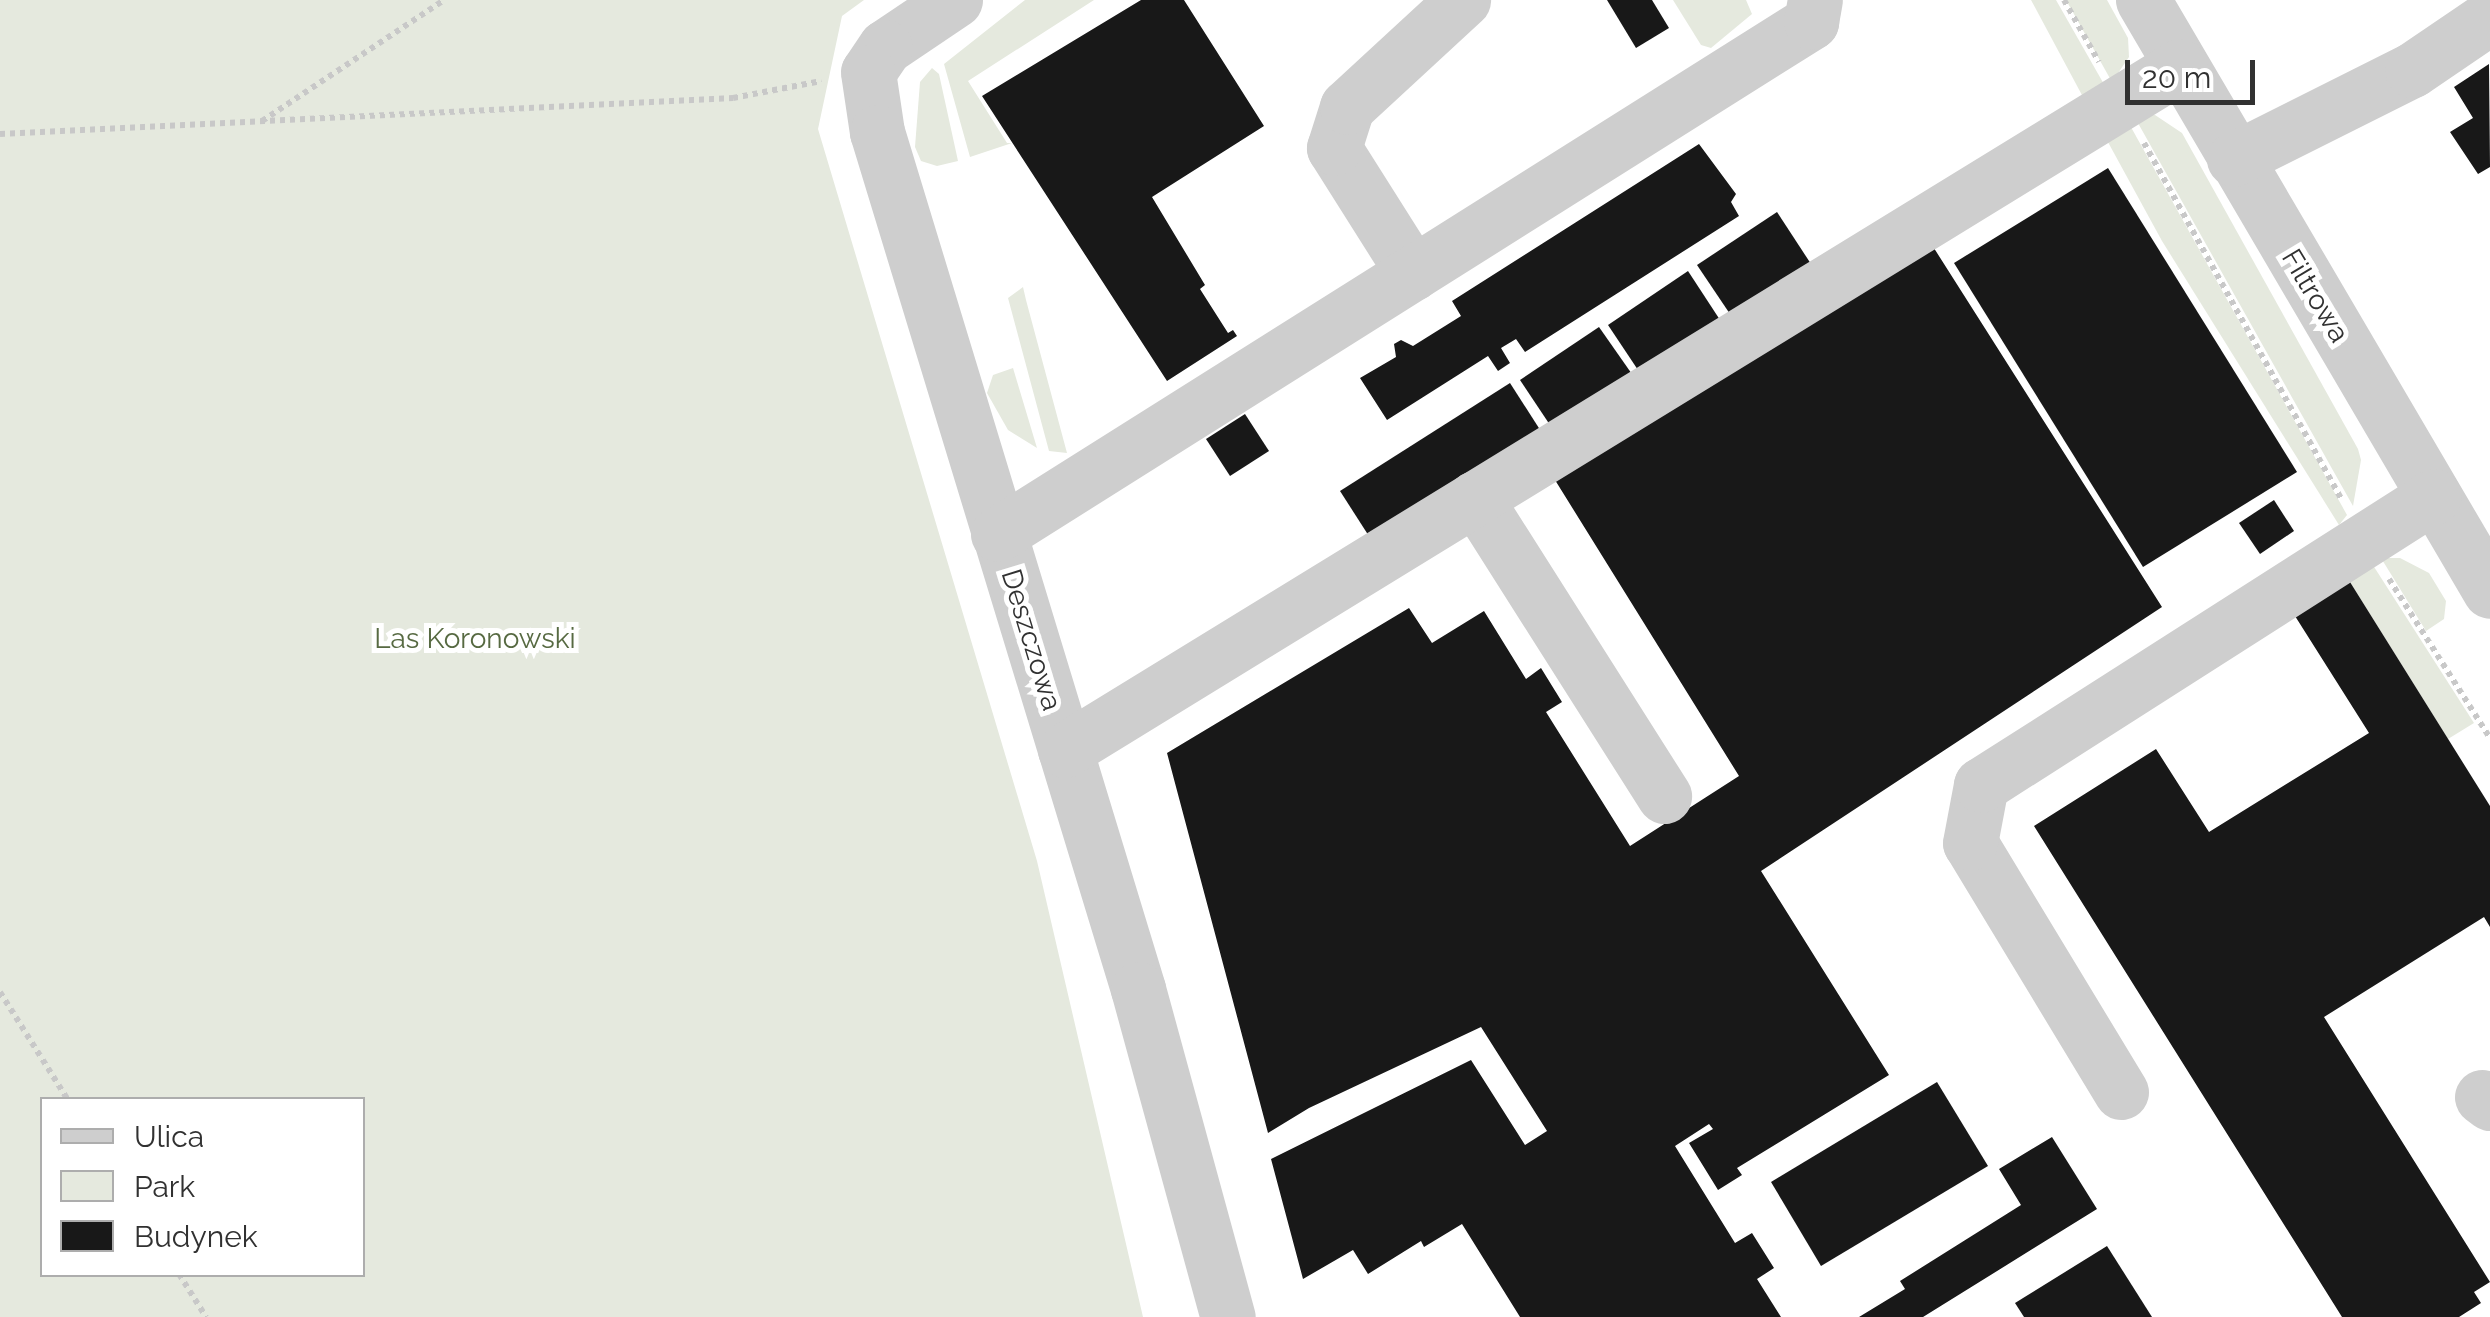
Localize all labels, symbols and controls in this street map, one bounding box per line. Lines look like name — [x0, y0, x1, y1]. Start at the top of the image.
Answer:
scale bar — [2130, 40, 2260, 102]
text: 20 m — [2142, 60, 2211, 95]
street label: Filtrowa — [2274, 243, 2356, 349]
street label: Deszczowa — [994, 565, 1068, 715]
park label: Las Koronowski — [374, 622, 576, 656]
legend — [40, 1097, 365, 1277]
text: Ulica — [134, 1119, 204, 1154]
text: Park — [134, 1169, 195, 1204]
text: Budynek — [134, 1219, 258, 1254]

